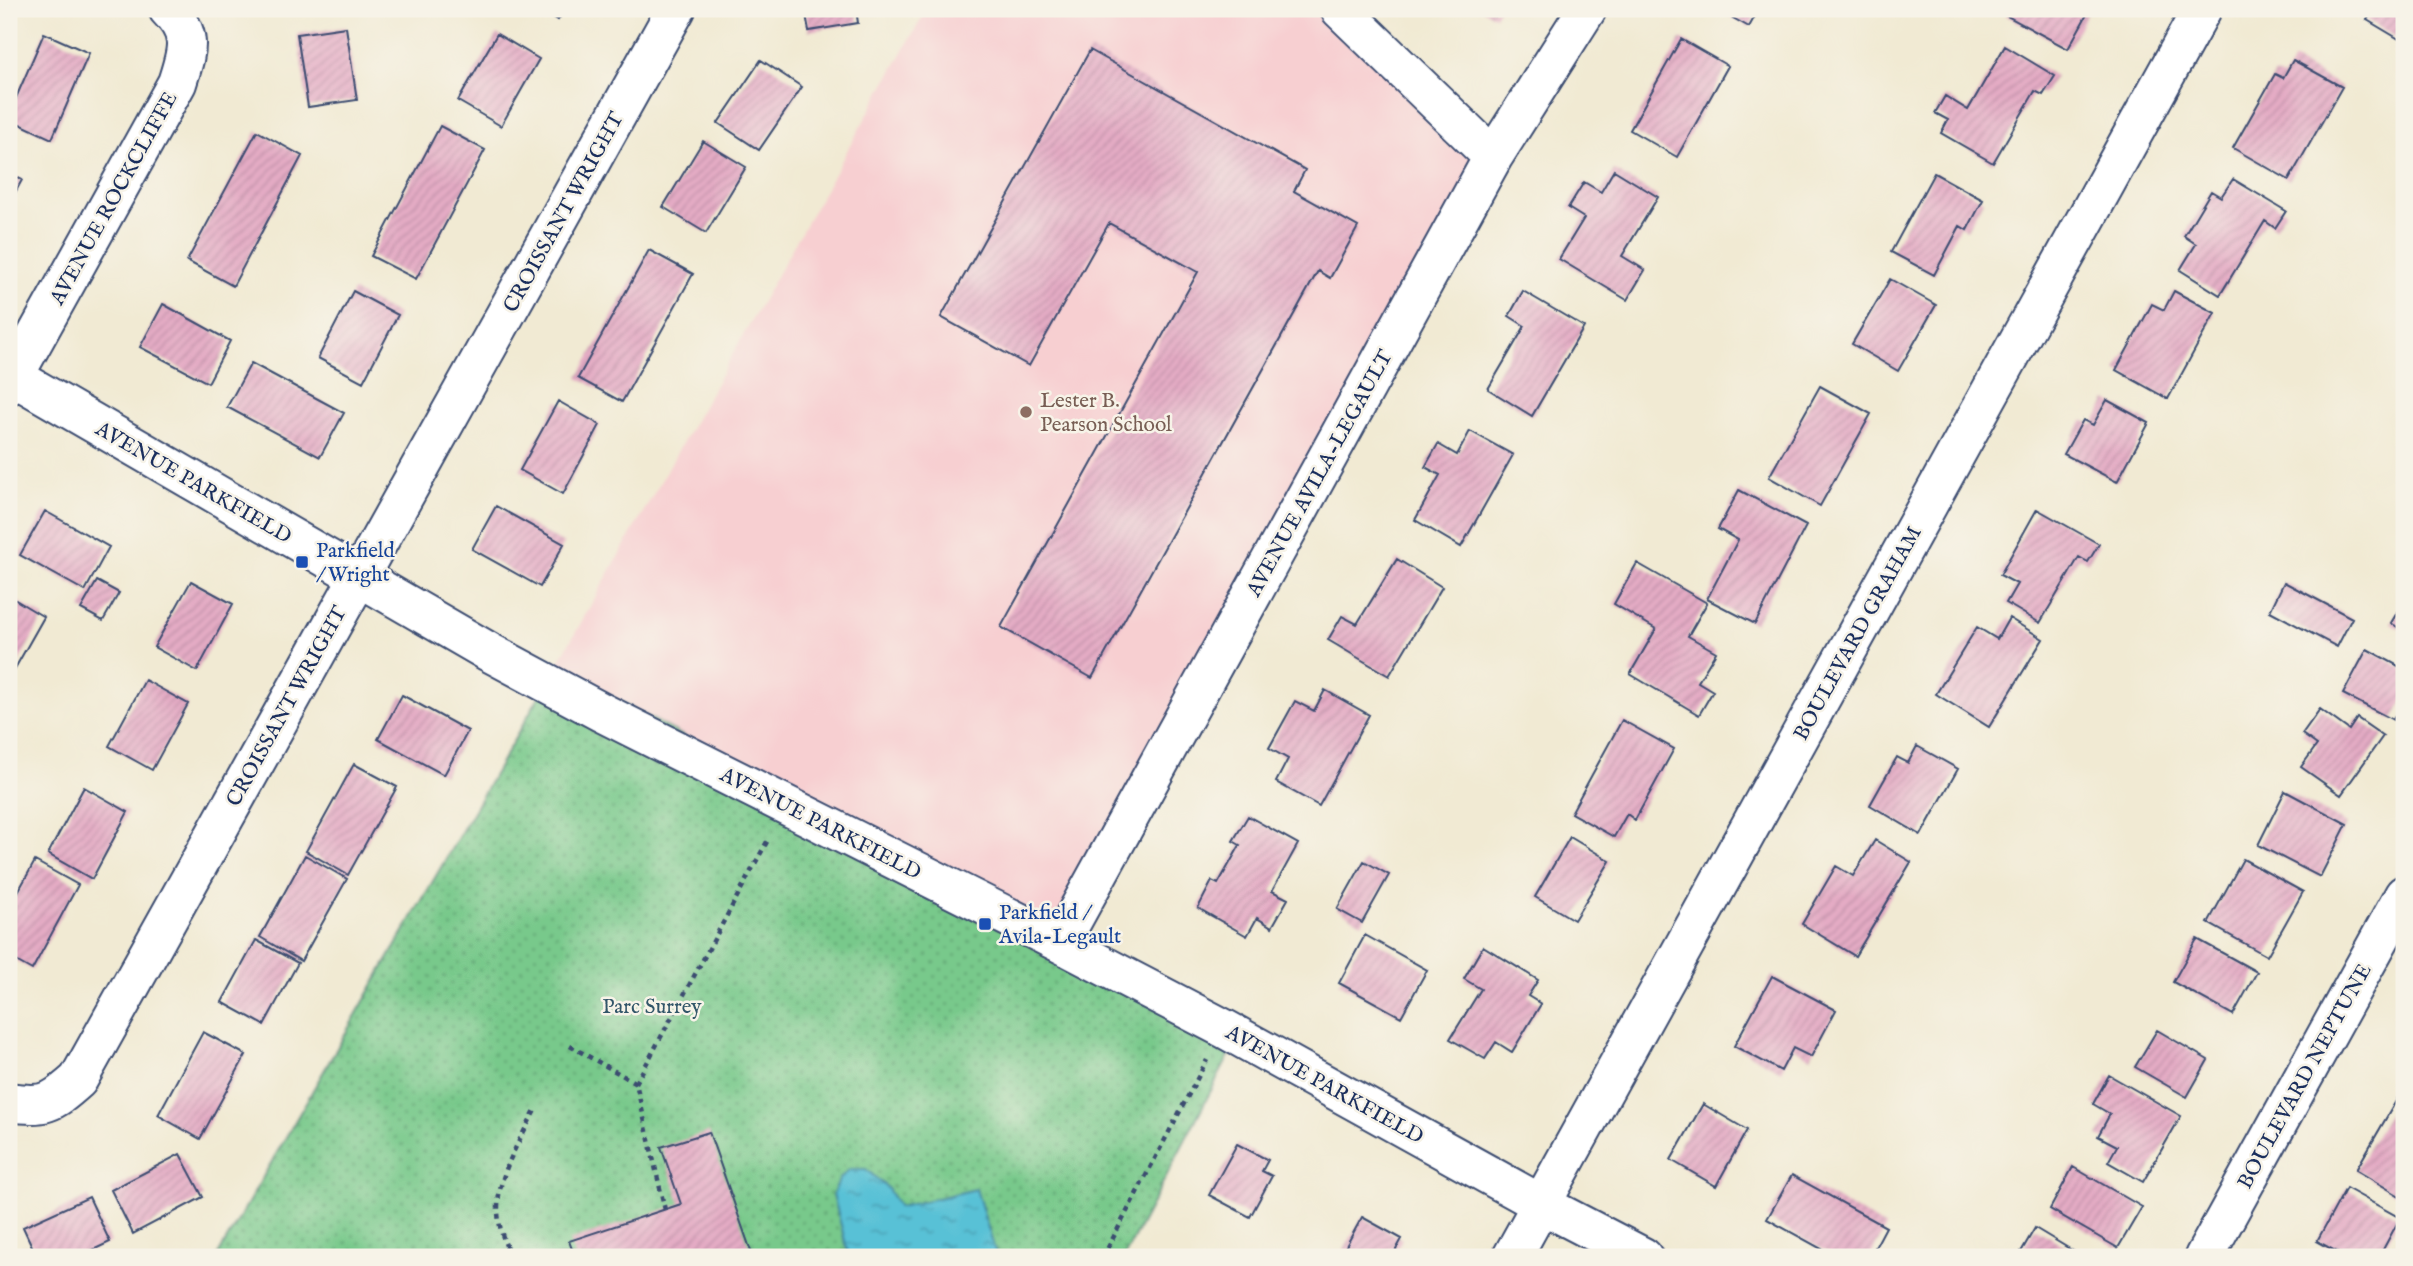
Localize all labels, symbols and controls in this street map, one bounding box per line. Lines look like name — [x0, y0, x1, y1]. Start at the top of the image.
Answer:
street label: AVENUE ROCKCLIFFE — [44, 87, 184, 311]
street label: CROISSANT WRIGHT — [498, 107, 631, 318]
street label: AVENUE AVILA-LEGAULT — [1241, 345, 1400, 603]
place label: Lester B. Pearson School — [1040, 388, 1172, 439]
marker: Lester B. Pearson School — [1018, 404, 1034, 420]
street label: AVENUE PARKFIELD — [89, 416, 296, 551]
street label: BOULEVARD GRAHAM — [1788, 522, 1929, 746]
place label: Parkfield / Wright — [316, 538, 395, 589]
marker: Parkfield / Wright — [294, 554, 310, 570]
street label: CROISSANT WRIGHT — [221, 601, 354, 812]
street label: AVENUE PARKFIELD — [714, 761, 925, 887]
place label: Parkfield / Avila-Legault — [998, 900, 1121, 951]
marker: Parkfield / Avila-Legault — [977, 916, 993, 932]
street label: BOULEVARD NEPTUNE — [2232, 959, 2379, 1194]
park label: Parc Surrey — [602, 994, 702, 1021]
street label: AVENUE PARKFIELD — [1220, 1019, 1428, 1151]

